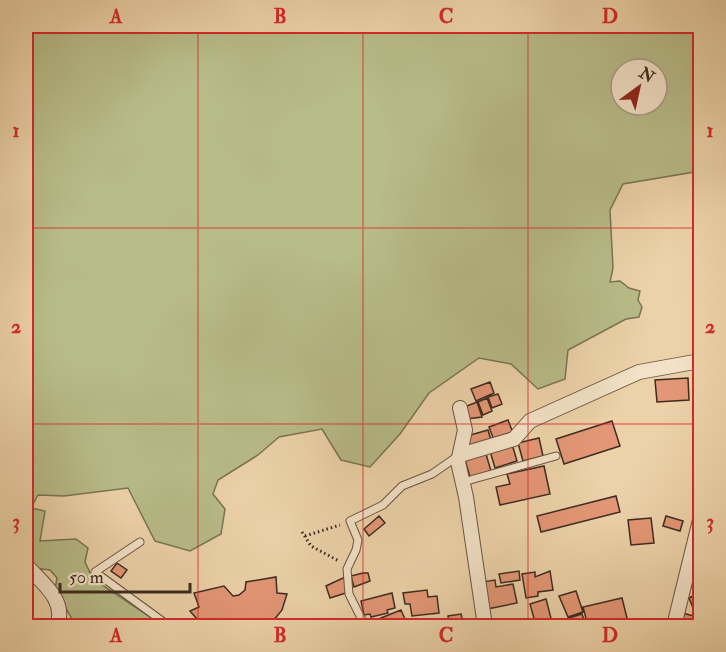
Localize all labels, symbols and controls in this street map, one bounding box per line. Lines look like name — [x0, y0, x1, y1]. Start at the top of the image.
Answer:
text: A — [109, 4, 123, 29]
text: B — [273, 4, 287, 29]
text: C — [439, 4, 453, 29]
text: D — [602, 4, 618, 29]
north arrow — [609, 57, 669, 117]
text: N — [634, 62, 659, 88]
text: 1 — [12, 118, 20, 143]
text: 1 — [706, 118, 714, 143]
text: 2 — [11, 314, 21, 339]
text: 2 — [705, 314, 715, 339]
text: 3 — [12, 509, 20, 534]
text: 3 — [706, 509, 714, 534]
scale bar — [60, 556, 190, 594]
text: 50 m — [69, 566, 104, 589]
text: A — [109, 623, 123, 648]
text: B — [273, 623, 287, 648]
text: C — [439, 623, 453, 648]
text: D — [602, 623, 618, 648]

